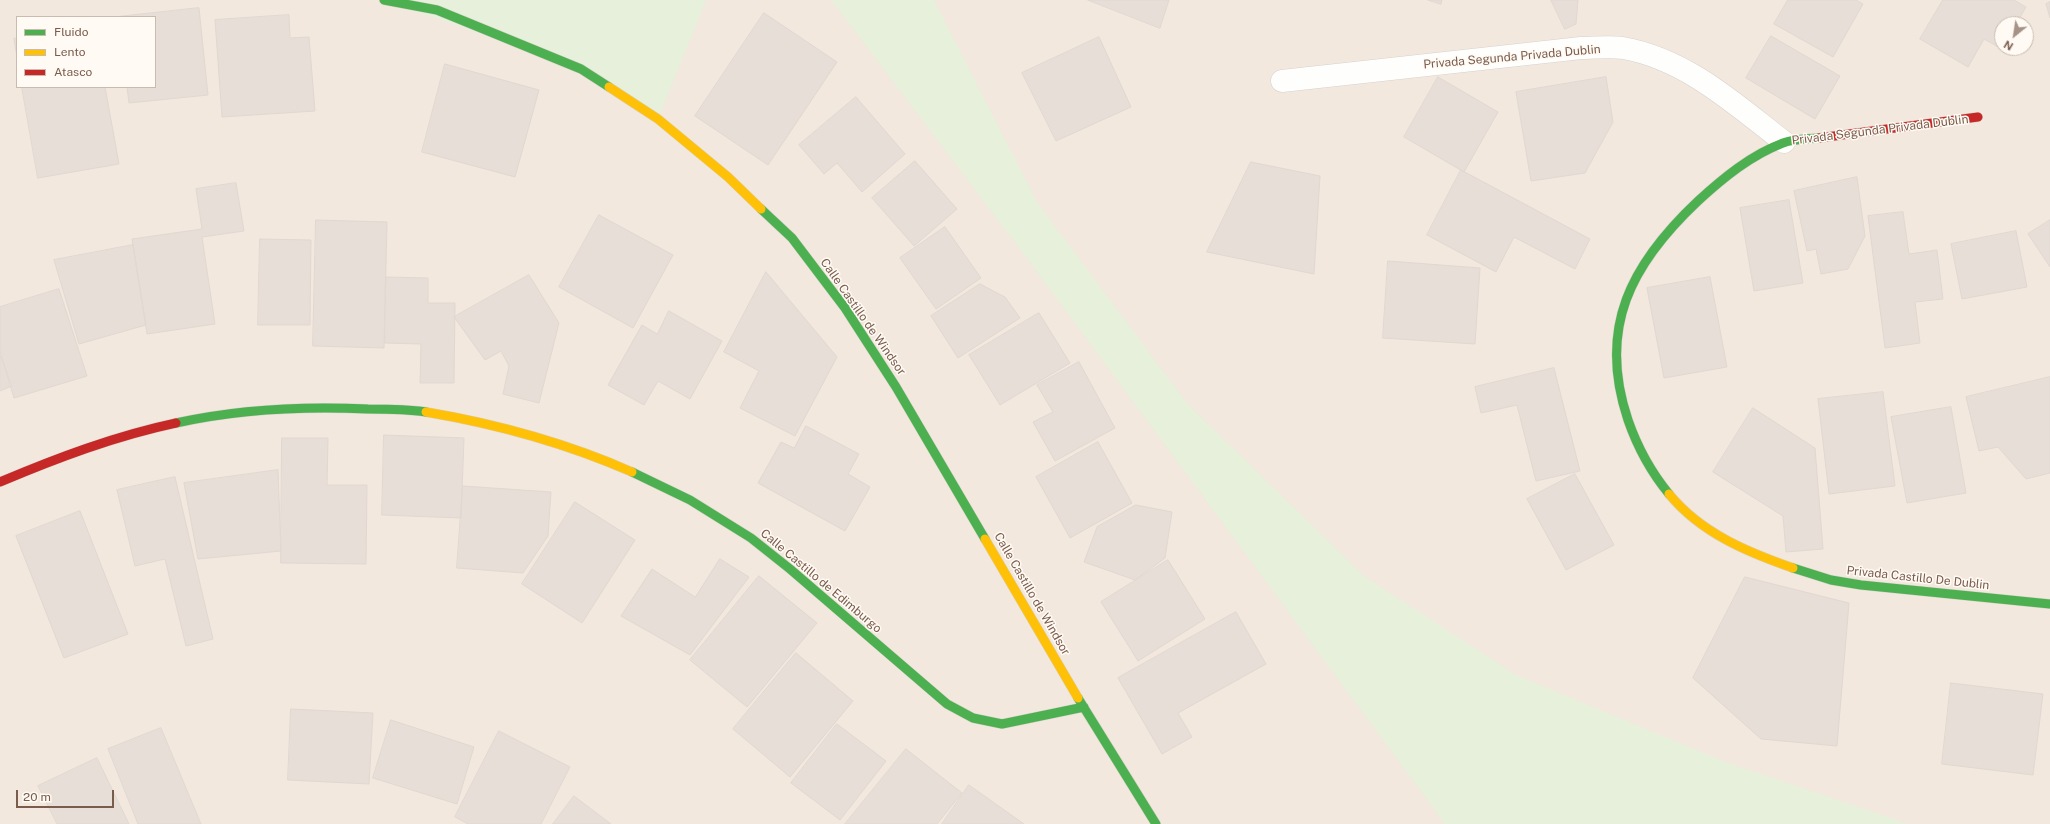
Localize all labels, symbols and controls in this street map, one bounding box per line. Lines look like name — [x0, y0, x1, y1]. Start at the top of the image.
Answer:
legend — [16, 16, 156, 88]
north arrow — [1994, 16, 2034, 56]
text: Fluido — [54, 25, 89, 39]
text: N — [2002, 38, 2015, 53]
street label: Privada Segunda Privada Dublin — [1423, 42, 1601, 72]
text: Lento — [54, 45, 85, 59]
text: Atasco — [54, 65, 92, 79]
street label: Privada Segunda Privada Dublin — [1791, 112, 1969, 148]
street label: Calle Castillo de Windsor — [817, 256, 909, 378]
street label: Calle Castillo de Edimburgo — [757, 526, 885, 636]
street label: Calle Castillo de Windsor — [991, 530, 1073, 658]
street label: Privada Castillo De Dublin — [1846, 563, 1990, 593]
scale bar — [18, 782, 116, 808]
text: 20 m — [23, 790, 51, 804]

